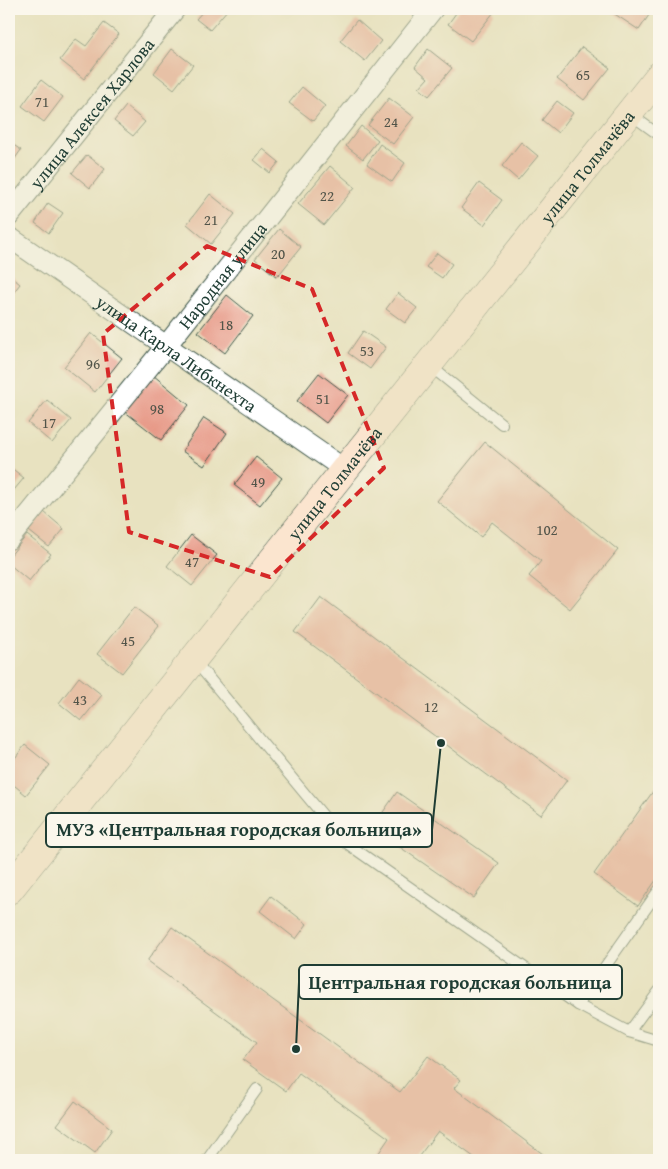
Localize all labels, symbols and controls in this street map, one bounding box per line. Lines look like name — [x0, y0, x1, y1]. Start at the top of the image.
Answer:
street label: улица Алексея Харлова — [22, 31, 161, 195]
house number: 65 — [576, 64, 590, 85]
house number: 71 — [35, 91, 49, 112]
street label: улица Толмачёва — [532, 103, 641, 230]
house number: 24 — [384, 111, 398, 132]
house number: 22 — [320, 185, 334, 206]
house number: 21 — [204, 209, 218, 230]
street label: Народная улица — [171, 216, 273, 335]
house number: 20 — [271, 243, 285, 264]
street label: улица Карла Либкнехта — [90, 287, 263, 419]
house number: 18 — [219, 314, 233, 335]
house number: 53 — [360, 340, 374, 361]
house number: 96 — [86, 353, 100, 374]
house number: 51 — [316, 388, 330, 409]
house number: 98 — [150, 398, 164, 419]
house number: 17 — [42, 412, 56, 433]
street label: улица Толмачёва — [280, 420, 388, 546]
house number: 49 — [251, 471, 265, 492]
house number: 102 — [536, 519, 558, 540]
house number: 47 — [185, 551, 199, 572]
house number: 45 — [121, 630, 135, 651]
house number: 43 — [73, 689, 87, 710]
house number: 12 — [424, 696, 438, 717]
callout: МУЗ «Центральная городская больница» — [46, 813, 432, 847]
text: МУЗ «Центральная городская больница» — [56, 815, 422, 843]
callout: Центральная городская больница — [299, 965, 622, 999]
text: Центральная городская больница — [308, 968, 612, 996]

